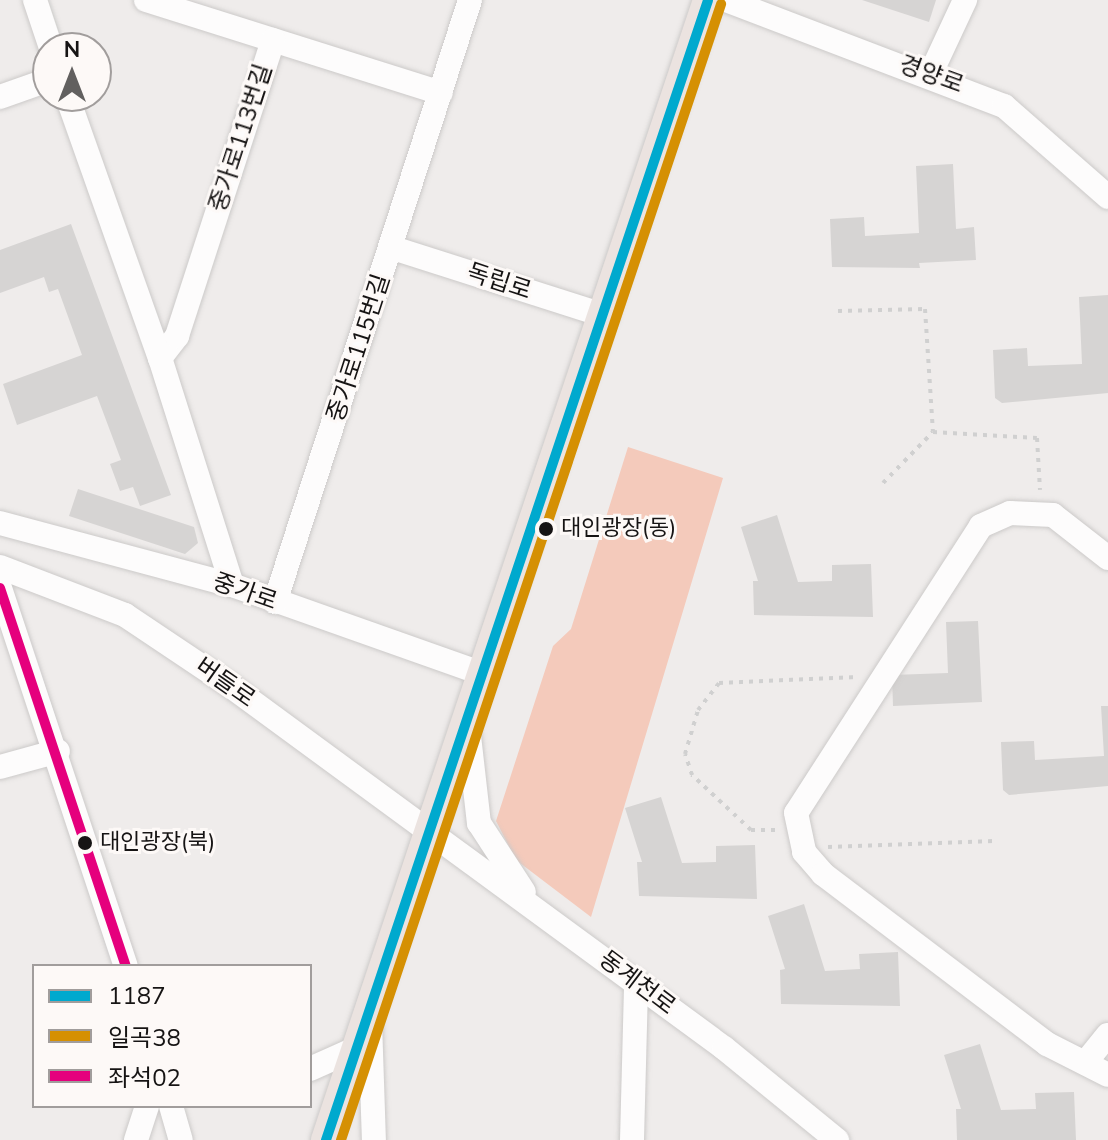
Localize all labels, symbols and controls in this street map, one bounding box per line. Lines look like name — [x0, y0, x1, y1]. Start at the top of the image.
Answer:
north arrow — [32, 32, 112, 112]
text: N — [64, 35, 80, 65]
street label: 경양로 — [895, 50, 967, 100]
street label: 중가로113번길 — [204, 61, 278, 215]
street label: 독립로 — [463, 258, 535, 306]
street label: 중가로115번길 — [322, 271, 396, 425]
place label: 대인광장(동) — [561, 516, 676, 542]
marker: 대인광장(동) — [538, 521, 554, 537]
street label: 중가로 — [209, 568, 281, 616]
street label: 버들로 — [190, 652, 260, 714]
place label: 대인광장(북) — [100, 830, 215, 856]
marker: 대인광장(북) — [77, 835, 93, 851]
street label: 동계천로 — [593, 945, 681, 1021]
legend — [32, 964, 312, 1108]
text: 1187 — [108, 980, 166, 1012]
text: 일곡38 — [108, 1022, 181, 1054]
text: 좌석02 — [108, 1062, 181, 1094]

